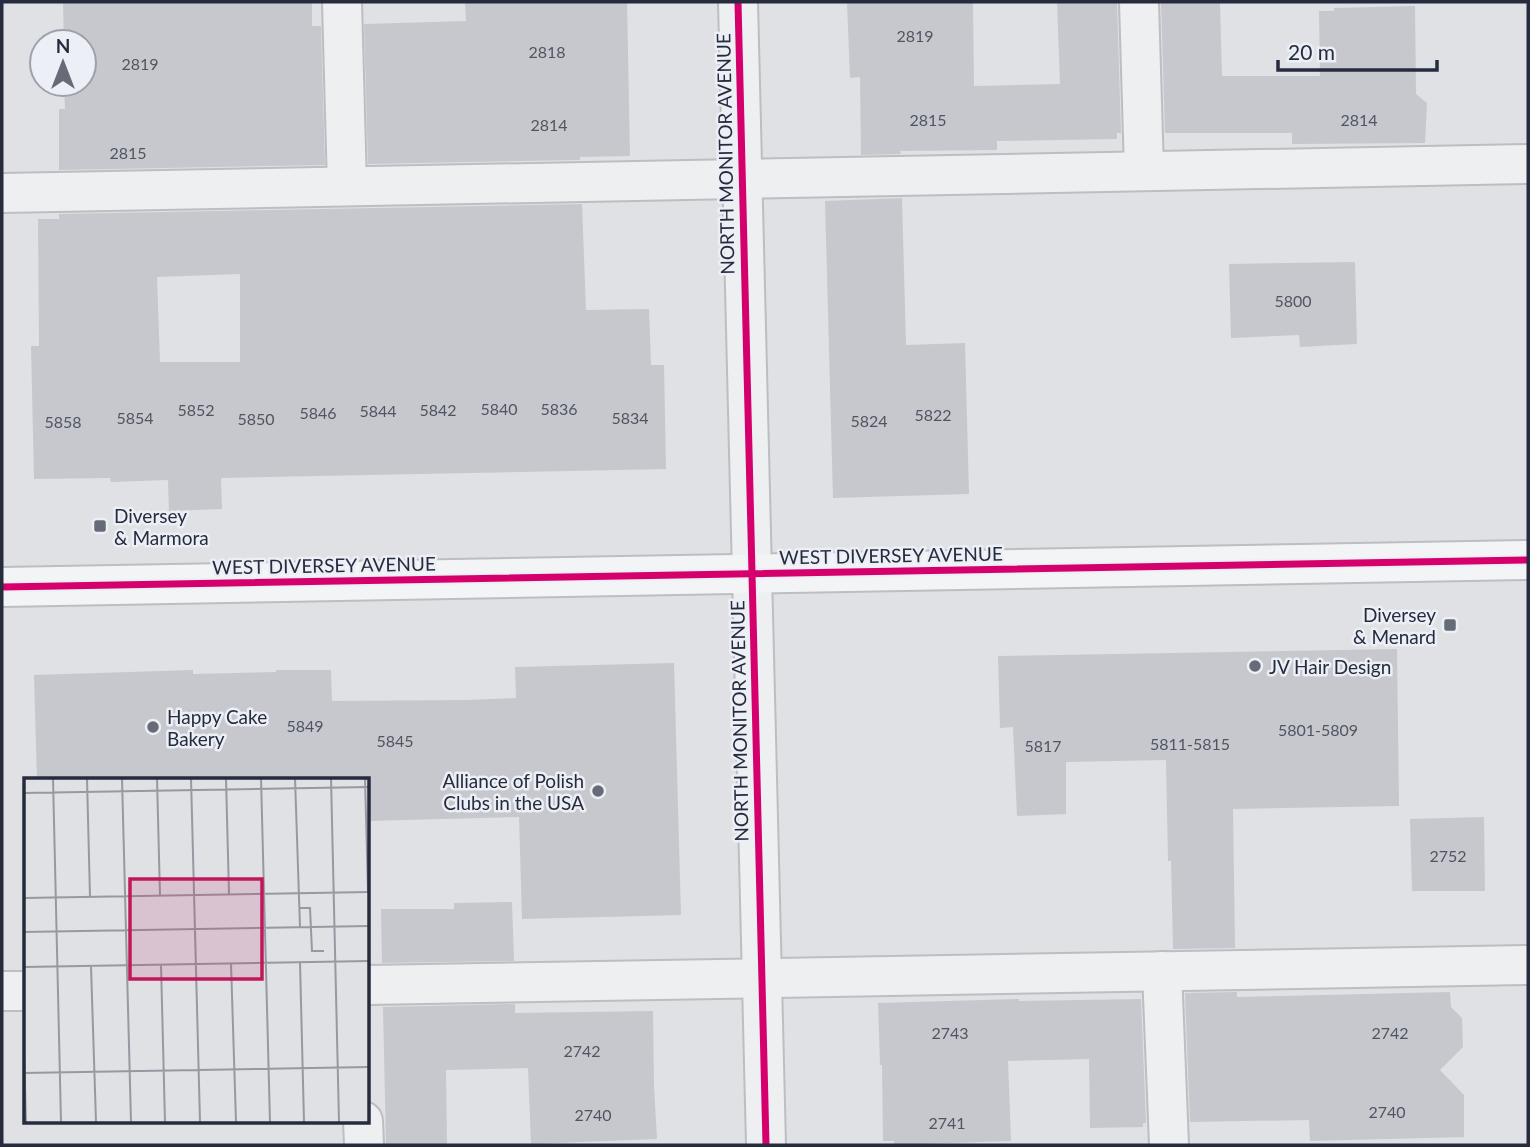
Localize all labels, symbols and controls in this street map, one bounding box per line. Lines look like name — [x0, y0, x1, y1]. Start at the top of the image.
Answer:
house number: 2819 — [896, 26, 934, 45]
north arrow — [28, 28, 98, 98]
scale bar — [1278, 28, 1437, 72]
street label: NORTH MONITOR AVENUE — [711, 33, 739, 275]
text: N — [56, 34, 70, 57]
text: 20 m — [1288, 39, 1335, 64]
house number: 2818 — [528, 42, 566, 61]
house number: 2819 — [121, 54, 159, 73]
house number: 2815 — [909, 110, 947, 129]
house number: 2814 — [1340, 110, 1378, 129]
house number: 2814 — [530, 115, 568, 134]
house number: 2815 — [109, 143, 147, 162]
house number: 5800 — [1274, 291, 1312, 310]
house number: 5840 — [480, 399, 518, 418]
house number: 5836 — [540, 399, 578, 418]
house number: 5852 — [177, 400, 215, 419]
house number: 5842 — [419, 400, 457, 419]
house number: 5844 — [359, 401, 397, 420]
house number: 5846 — [299, 403, 337, 422]
house number: 5822 — [914, 405, 952, 424]
house number: 5854 — [116, 408, 154, 427]
house number: 5834 — [611, 408, 649, 427]
house number: 5850 — [237, 409, 275, 428]
house number: 5824 — [850, 411, 888, 430]
house number: 5858 — [44, 412, 82, 431]
place label: Diversey & Marmora — [114, 504, 209, 549]
marker: Diversey & Marmora — [92, 518, 108, 534]
street label: WEST DIVERSEY AVENUE — [779, 542, 1003, 568]
street label: WEST DIVERSEY AVENUE — [212, 552, 436, 578]
street label: NORTH MONITOR AVENUE — [725, 600, 753, 842]
place label: Diversey & Menard — [1353, 603, 1436, 648]
marker: Diversey & Menard — [1442, 617, 1458, 633]
place label: JV Hair Design — [1269, 655, 1391, 678]
marker: JV Hair Design — [1247, 658, 1263, 674]
place label: Happy Cake Bakery — [167, 705, 267, 750]
house number: 5849 — [286, 716, 324, 735]
marker: Happy Cake Bakery — [145, 719, 161, 735]
house number: 5801-5809 — [1278, 720, 1358, 739]
house number: 5845 — [376, 731, 414, 750]
house number: 5811-5815 — [1150, 734, 1230, 753]
house number: 5817 — [1024, 736, 1062, 755]
place label: Alliance of Polish Clubs in the USA — [443, 769, 584, 814]
inset map — [24, 778, 369, 1122]
marker: Alliance of Polish Clubs in the USA — [590, 783, 606, 799]
house number: 2752 — [1429, 846, 1467, 865]
house number: 2743 — [931, 1023, 969, 1042]
house number: 2742 — [1371, 1023, 1409, 1042]
house number: 2742 — [563, 1041, 601, 1060]
house number: 2740 — [1368, 1102, 1406, 1121]
house number: 2740 — [574, 1105, 612, 1124]
house number: 2741 — [928, 1113, 966, 1132]

